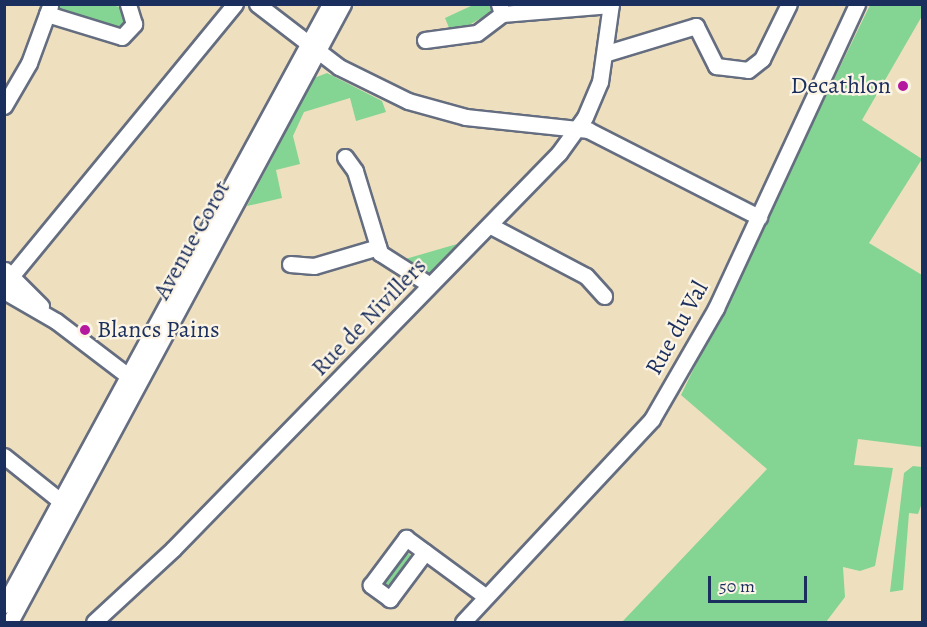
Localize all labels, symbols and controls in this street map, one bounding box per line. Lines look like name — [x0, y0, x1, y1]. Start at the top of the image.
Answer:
place label: Decathlon — [791, 72, 891, 100]
marker: Decathlon — [896, 79, 910, 93]
street label: Avenue Corot — [148, 175, 236, 305]
street label: Rue de Nivillers — [305, 252, 433, 382]
street label: Rue du Val — [639, 276, 715, 380]
place label: Blancs Pains — [97, 316, 220, 344]
marker: Blancs Pains — [78, 323, 92, 337]
scale bar — [711, 564, 810, 602]
text: 50 m — [719, 574, 755, 598]

